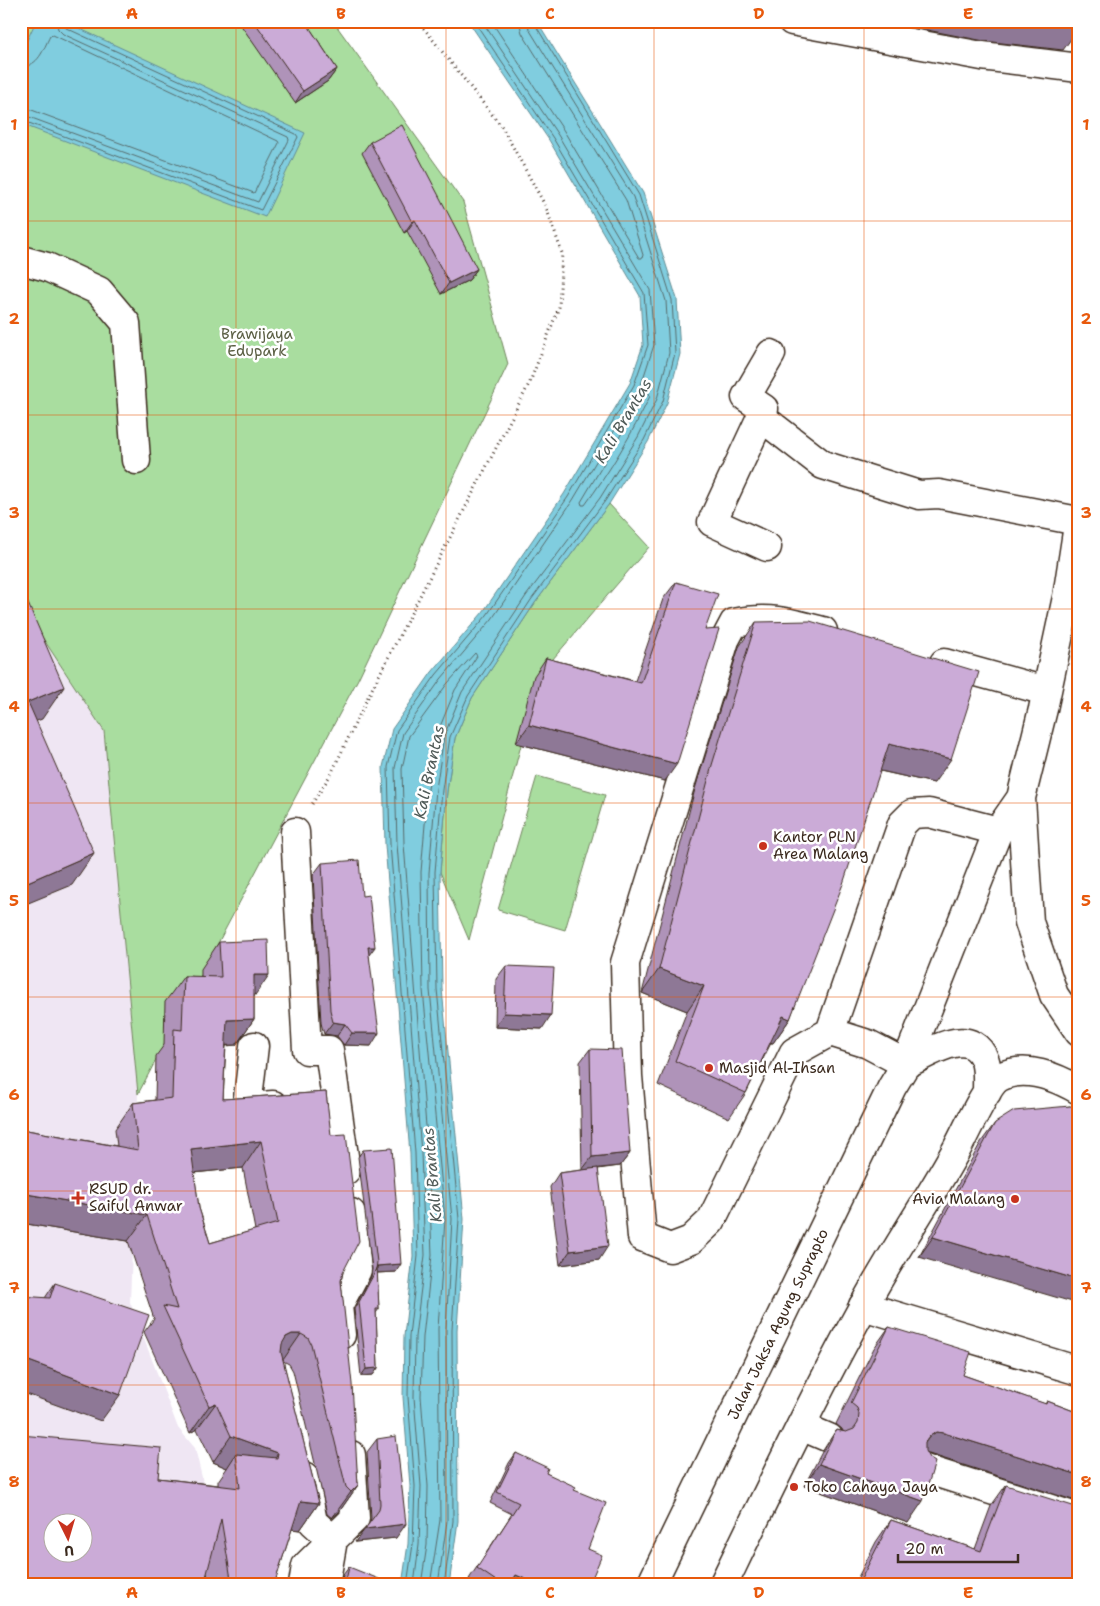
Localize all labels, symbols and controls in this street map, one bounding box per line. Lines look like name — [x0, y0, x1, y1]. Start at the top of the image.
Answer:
text: A — [126, 3, 138, 24]
text: B — [336, 3, 346, 24]
text: C — [545, 3, 555, 24]
text: D — [753, 3, 765, 24]
text: E — [963, 3, 973, 24]
text: 1 — [10, 114, 18, 135]
text: 1 — [1082, 114, 1090, 135]
text: 2 — [8, 308, 20, 329]
text: 2 — [1080, 308, 1092, 329]
park label: Brawijaya Edupark — [221, 324, 294, 361]
water label: Kali Brantas — [589, 375, 657, 467]
text: 3 — [8, 502, 20, 523]
text: 3 — [1080, 502, 1092, 523]
text: 4 — [8, 696, 20, 717]
text: 4 — [1080, 696, 1092, 717]
water label: Kali Brantas — [409, 723, 449, 821]
place label: Kantor PLN Area Malang — [773, 827, 868, 864]
marker: Kantor PLN Area Malang — [757, 840, 769, 852]
text: 5 — [9, 890, 19, 911]
text: 5 — [1081, 890, 1091, 911]
place label: Masjid Al-Ihsan — [719, 1058, 835, 1078]
marker: Masjid Al-Ihsan — [703, 1062, 715, 1074]
text: 6 — [8, 1084, 20, 1105]
text: 6 — [1080, 1084, 1092, 1105]
water label: Kali Brantas — [417, 1127, 447, 1223]
place label: RSUD dr. Saiful Anwar — [89, 1179, 183, 1216]
place label: Avia Malang — [912, 1189, 1005, 1209]
marker: RSUD dr. Saiful Anwar — [71, 1191, 85, 1205]
marker: Avia Malang — [1009, 1193, 1021, 1205]
street label: Jalan Jaksa Agung Suprapto — [723, 1225, 833, 1423]
text: 7 — [8, 1277, 20, 1298]
text: 7 — [1080, 1277, 1092, 1298]
text: 8 — [8, 1471, 20, 1492]
text: 8 — [1080, 1471, 1092, 1492]
place label: Toko Cahaya Jaya — [804, 1477, 938, 1497]
marker: Toko Cahaya Jaya — [788, 1481, 800, 1493]
north arrow — [42, 1514, 92, 1564]
scale bar — [898, 1531, 1018, 1563]
text: 20 m — [905, 1539, 944, 1559]
text: U — [64, 1542, 75, 1560]
text: A — [126, 1582, 138, 1603]
text: B — [336, 1582, 346, 1603]
text: C — [545, 1582, 555, 1603]
text: D — [753, 1582, 765, 1603]
text: E — [963, 1582, 973, 1603]

